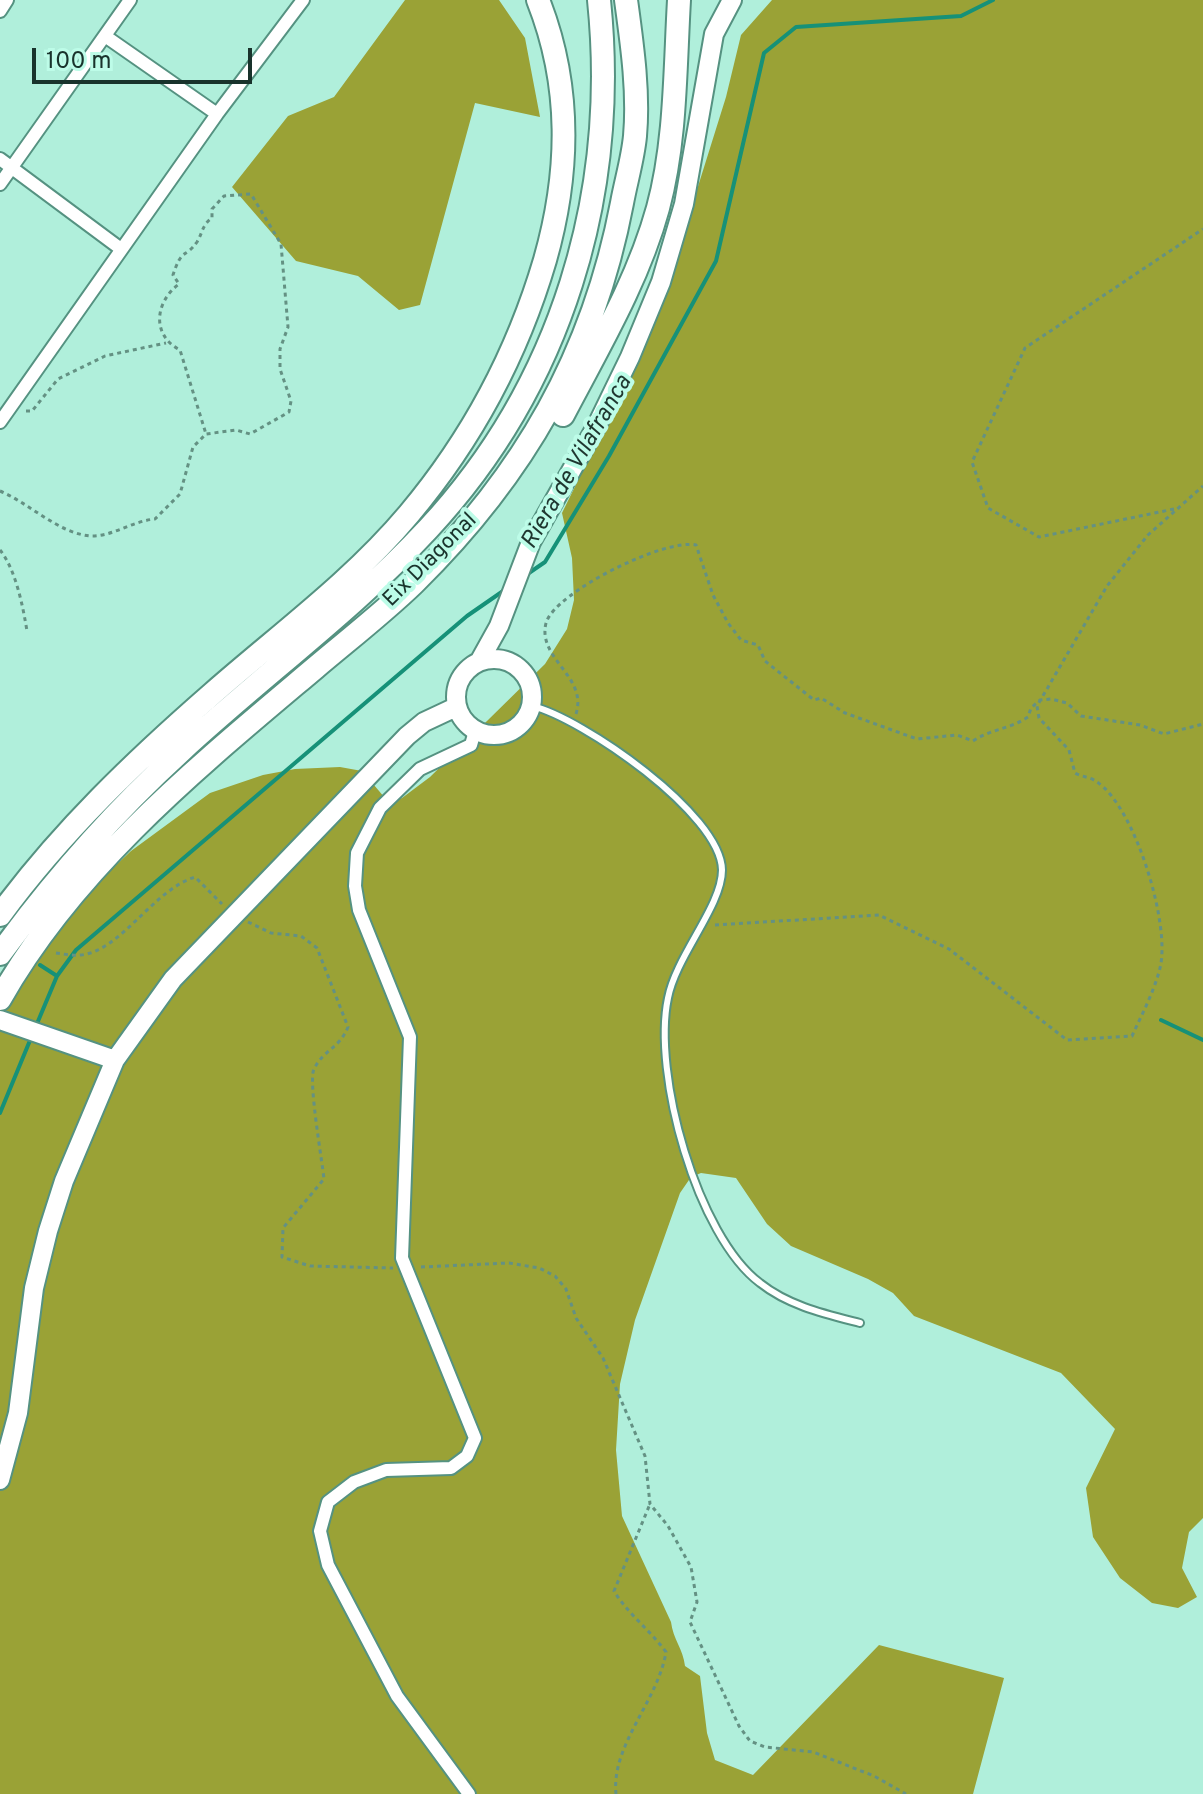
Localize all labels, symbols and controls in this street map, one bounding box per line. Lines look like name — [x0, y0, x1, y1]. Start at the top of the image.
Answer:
scale bar — [36, 32, 256, 82]
text: 100 m — [46, 47, 112, 77]
water label: Riera de Vilafranca — [517, 371, 639, 555]
street label: Eix Diagonal — [379, 509, 483, 613]

